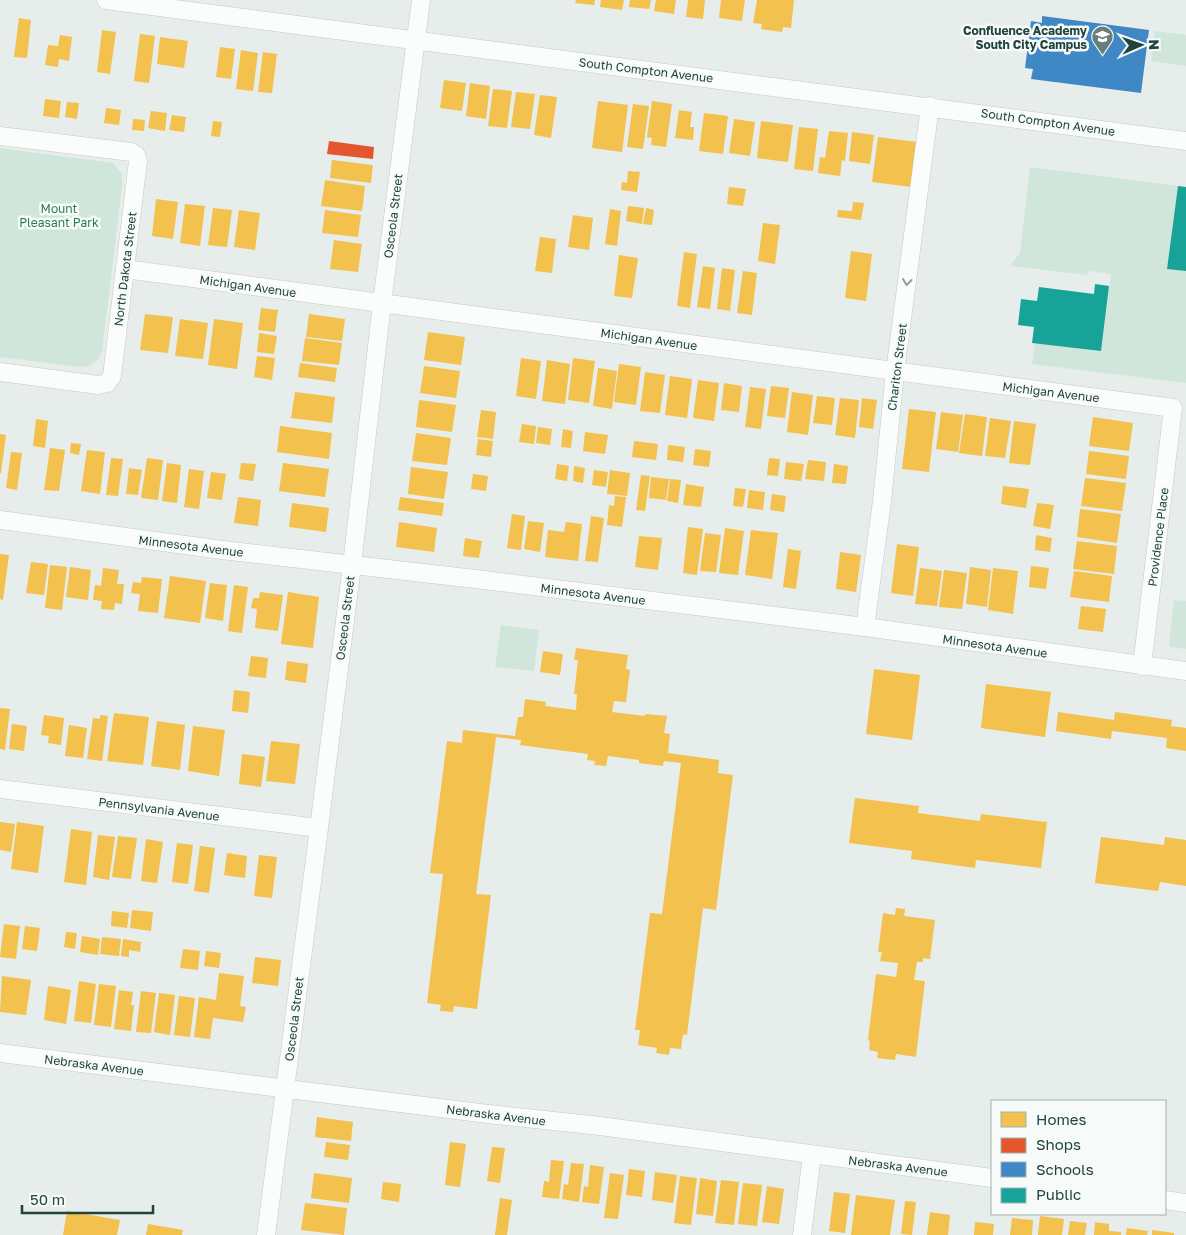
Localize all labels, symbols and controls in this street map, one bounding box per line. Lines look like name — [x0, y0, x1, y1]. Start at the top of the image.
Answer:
north arrow — [1116, 20, 1166, 70]
place label: Confluence Academy South City Campus — [963, 23, 1088, 52]
school or university icon: Confluence Academy South City Campus — [1091, 25, 1115, 56]
text: N — [1146, 39, 1163, 50]
street label: South Compton Avenue — [578, 54, 714, 86]
street label: South Compton Avenue — [980, 105, 1116, 139]
street label: Osceola Street — [380, 173, 406, 259]
park label: Mount Pleasant Park — [19, 201, 99, 230]
street label: North Dakota Street — [111, 211, 140, 327]
street label: Michigan Avenue — [199, 272, 297, 300]
one-way arrow — [902, 279, 913, 287]
street label: Chariton Street — [884, 322, 910, 412]
street label: Michigan Avenue — [600, 325, 698, 353]
street label: Michigan Avenue — [1002, 379, 1100, 405]
street label: Providence Place — [1144, 487, 1172, 587]
street label: Minnesota Avenue — [138, 532, 244, 560]
street label: Osceola Street — [332, 575, 358, 661]
street label: Minnesota Avenue — [540, 580, 646, 608]
street label: Minnesota Avenue — [942, 631, 1048, 661]
street label: Pennsylvania Avenue — [98, 794, 221, 824]
street label: Osceola Street — [281, 976, 307, 1062]
street label: Nebraska Avenue — [43, 1051, 145, 1079]
legend — [991, 1100, 1166, 1215]
street label: Nebraska Avenue — [445, 1101, 547, 1129]
text: Homes — [1036, 1110, 1086, 1128]
text: Shops — [1036, 1135, 1081, 1153]
street label: Nebraska Avenue — [847, 1152, 949, 1180]
text: Schools — [1036, 1160, 1094, 1178]
scale bar — [22, 1182, 154, 1214]
text: Public — [1036, 1185, 1081, 1203]
text: 50 m — [30, 1190, 65, 1208]

